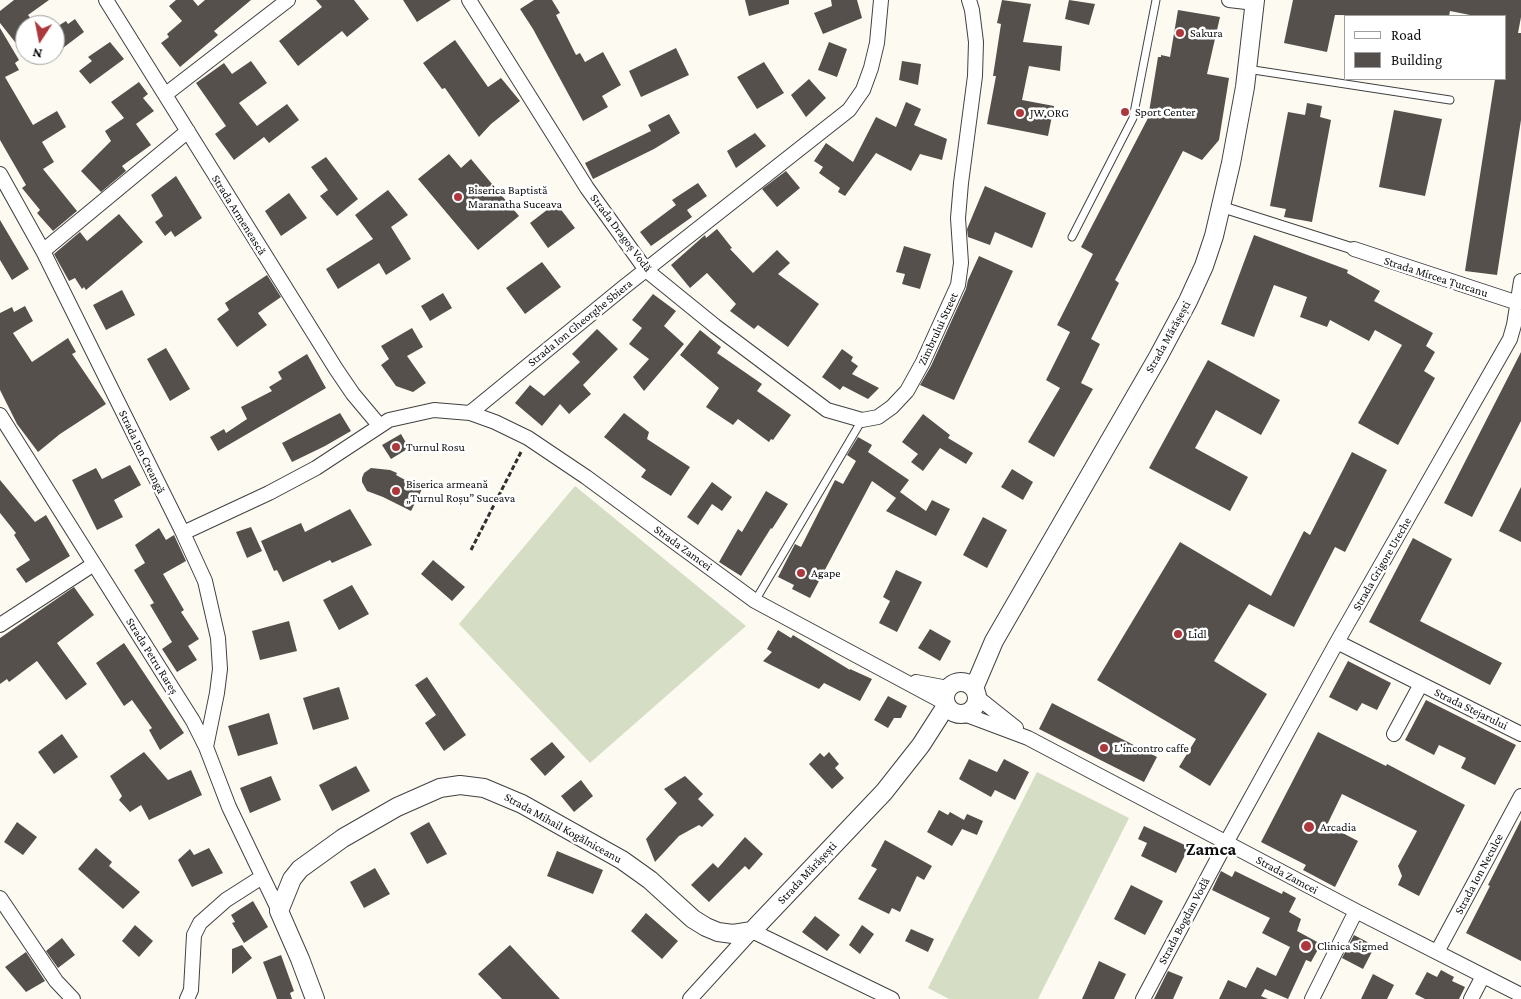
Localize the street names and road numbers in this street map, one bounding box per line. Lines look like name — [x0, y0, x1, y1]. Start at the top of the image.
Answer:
street label: Strada Armenească — [209, 172, 269, 258]
street label: Strada Dragoș Vodă — [587, 191, 655, 275]
street label: Strada Mircea Țurcanu — [1382, 253, 1490, 301]
street label: Strada Ion Gheorghe Sbiera — [525, 276, 635, 370]
street label: Zimbrului Street — [915, 290, 961, 368]
street label: Strada Mărășești — [1142, 298, 1194, 376]
street label: Strada Ion Creangă — [116, 408, 168, 496]
street label: Strada Grigore Ureche — [1349, 515, 1415, 613]
street label: Strada Zamcei — [651, 522, 715, 574]
street label: Strada Petru Rareș — [123, 615, 181, 697]
street label: Strada Stejarului — [1432, 685, 1510, 733]
street label: Strada Mihail Kogălniceanu — [502, 790, 624, 866]
street label: Strada Ion Neculce — [1452, 831, 1506, 917]
street label: Strada Mărășești — [774, 839, 840, 907]
street label: Strada Zamcei — [1254, 853, 1320, 897]
street label: Strada Bogdan Vodă — [1155, 875, 1213, 967]

